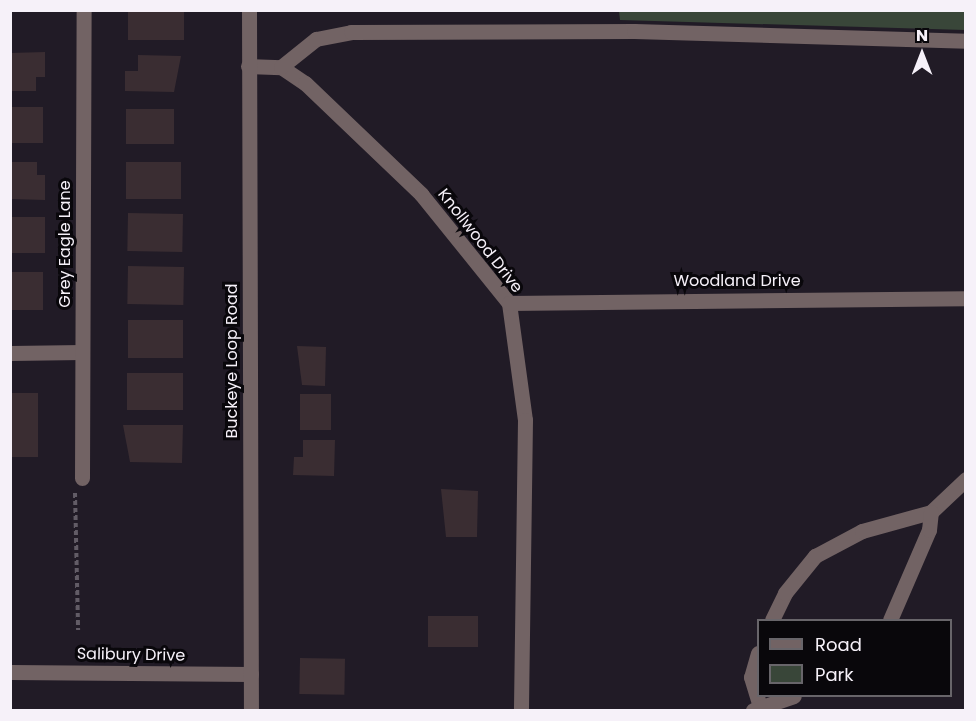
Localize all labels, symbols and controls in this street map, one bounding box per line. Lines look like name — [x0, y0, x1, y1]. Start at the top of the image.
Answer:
north arrow — [892, 24, 952, 84]
text: N — [916, 24, 928, 47]
street label: Grey Eagle Lane — [55, 180, 75, 308]
street label: Knollwood Drive — [433, 185, 527, 297]
street label: Woodland Drive — [673, 271, 801, 291]
street label: Buckeye Loop Road — [222, 283, 242, 439]
legend — [757, 619, 952, 697]
text: Road — [815, 632, 862, 657]
street label: Salibury Drive — [77, 644, 185, 666]
text: Park — [815, 662, 854, 687]

